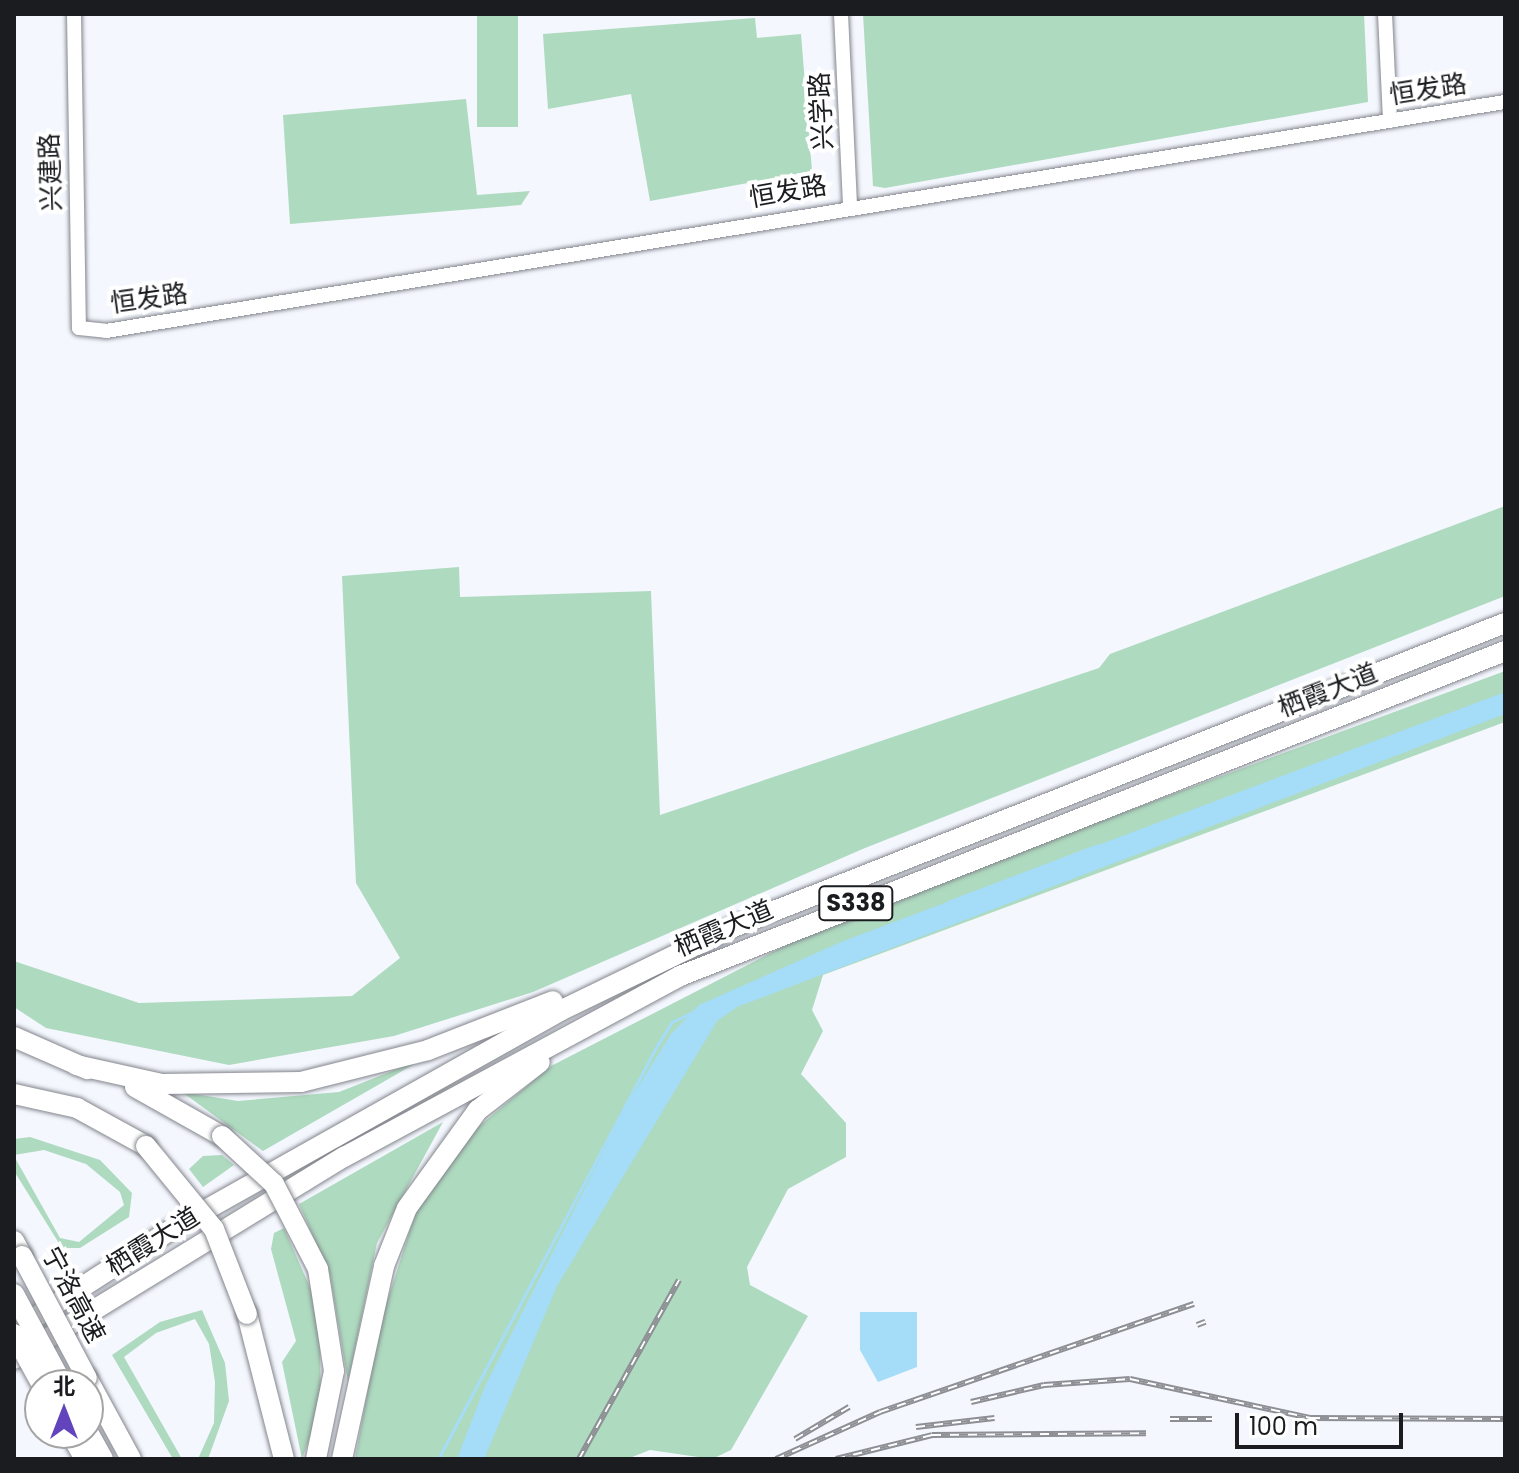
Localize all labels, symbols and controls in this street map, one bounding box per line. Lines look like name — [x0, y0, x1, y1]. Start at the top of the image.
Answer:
street label: 恒发路 — [1387, 68, 1469, 112]
street label: 兴学路 — [804, 71, 840, 151]
street label: 兴建路 — [34, 132, 68, 212]
street label: 恒发路 — [747, 170, 829, 214]
street label: 恒发路 — [108, 278, 190, 320]
street label: 栖霞大道 — [1274, 658, 1382, 724]
road number: S338 — [818, 883, 894, 923]
street label: 栖霞大道 — [670, 894, 778, 964]
street label: 栖霞大道 — [101, 1201, 205, 1283]
street label: 宁洛高速 — [35, 1242, 111, 1348]
north arrow — [24, 1369, 104, 1449]
text: 北 — [53, 1371, 75, 1402]
scale bar — [1239, 1397, 1407, 1447]
text: 100 m — [1249, 1410, 1318, 1443]

